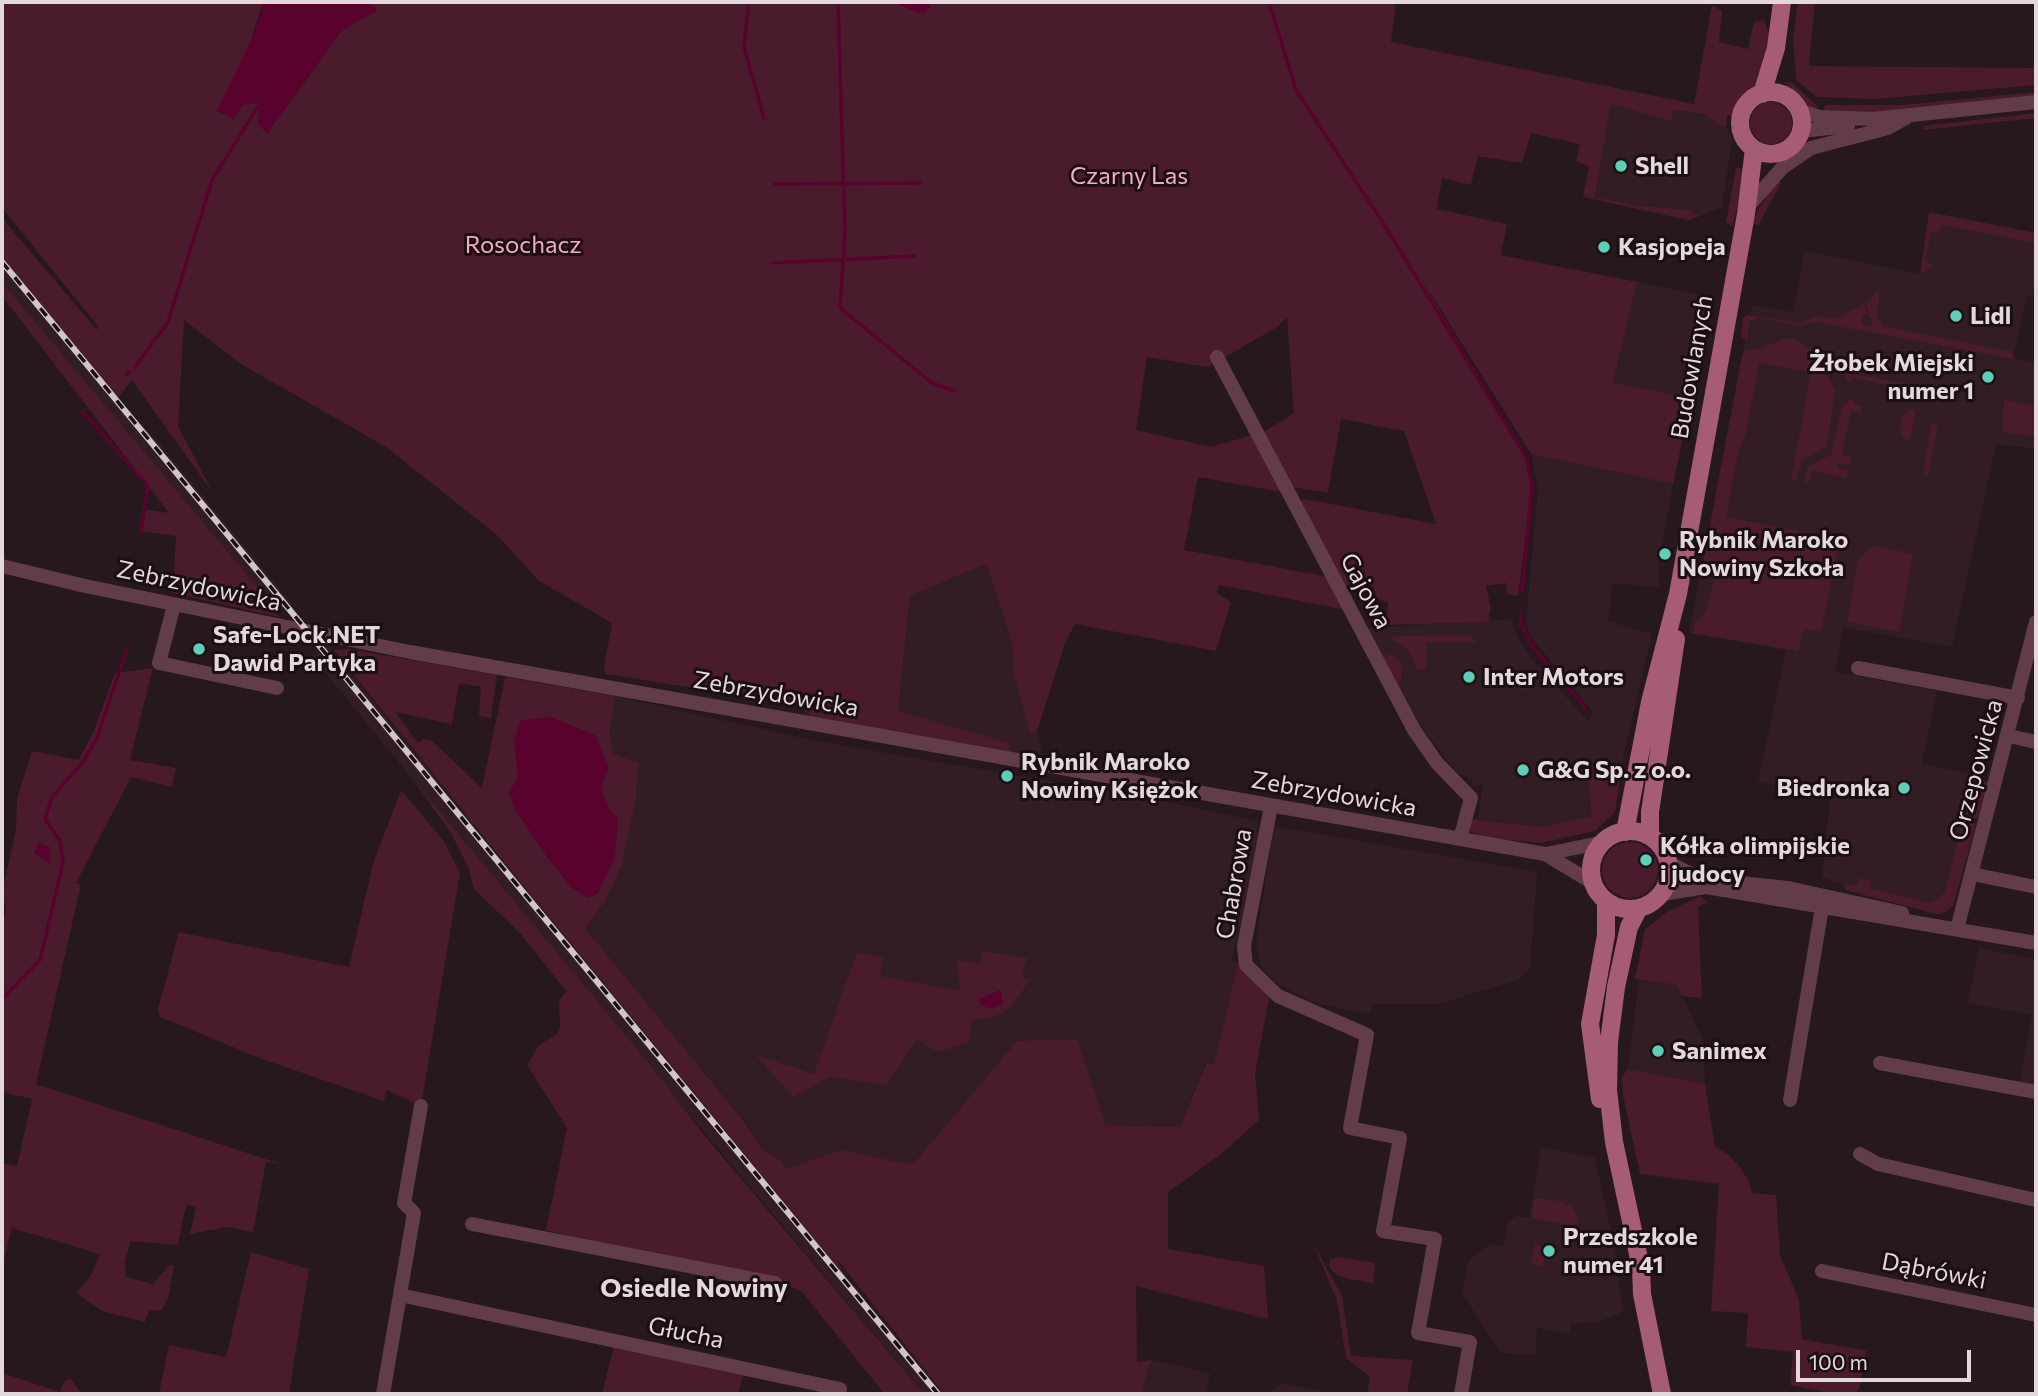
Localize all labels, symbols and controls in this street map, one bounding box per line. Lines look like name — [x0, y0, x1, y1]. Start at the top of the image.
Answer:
place label: Shell — [1635, 152, 1689, 180]
marker: Shell — [1613, 158, 1629, 174]
park label: Czarny Las — [1070, 162, 1188, 190]
park label: Rosochacz — [465, 231, 581, 259]
place label: Kasjopeja — [1618, 233, 1726, 261]
marker: Kasjopeja — [1596, 239, 1612, 255]
street label: Budowlanych — [1665, 293, 1719, 441]
place label: Lidl — [1970, 302, 2011, 330]
marker: Lidl — [1948, 308, 1964, 324]
place label: Żłobek Miejski numer 1 — [1809, 349, 1974, 405]
marker: Żłobek Miejski numer 1 — [1980, 369, 1996, 385]
place label: Rybnik Maroko Nowiny Szkoła — [1679, 526, 1848, 582]
marker: Rybnik Maroko Nowiny Szkoła — [1657, 546, 1673, 562]
street label: Gajowa — [1334, 548, 1398, 634]
street label: Zebrzydowicka — [114, 555, 284, 617]
place label: Safe-Lock.NET Dawid Partyka — [213, 621, 380, 677]
marker: Safe-Lock.NET Dawid Partyka — [191, 641, 207, 657]
place label: Inter Motors — [1483, 663, 1624, 691]
street label: Zebrzydowicka — [691, 665, 861, 723]
marker: Inter Motors — [1461, 669, 1477, 685]
street label: Orzepowicka — [1943, 696, 2009, 844]
place label: Rybnik Maroko Nowiny Księżok — [1021, 748, 1198, 804]
place label: G&G Sp. z o.o. — [1537, 756, 1691, 784]
marker: G&G Sp. z o.o. — [1515, 762, 1531, 778]
street label: Zebrzydowicka — [1249, 765, 1419, 823]
marker: Rybnik Maroko Nowiny Księżok — [999, 768, 1015, 784]
place label: Biedronka — [1777, 774, 1890, 802]
marker: Biedronka — [1896, 780, 1912, 796]
street label: Chabrowa — [1210, 827, 1258, 941]
place label: Kółka olimpijskie i judocy — [1660, 832, 1850, 888]
marker: Kółka olimpijskie i judocy — [1638, 852, 1654, 868]
place label: Sanimex — [1672, 1037, 1767, 1065]
marker: Sanimex — [1650, 1043, 1666, 1059]
place label: Przedszkole numer 41 — [1563, 1223, 1698, 1279]
marker: Przedszkole numer 41 — [1541, 1243, 1557, 1259]
street label: Dąbrówki — [1879, 1247, 1989, 1295]
district label: Osiedle Nowiny — [600, 1272, 788, 1304]
street label: Głucha — [646, 1311, 726, 1355]
scale bar — [1800, 1336, 1975, 1380]
text: 100 m — [1809, 1349, 1868, 1374]

